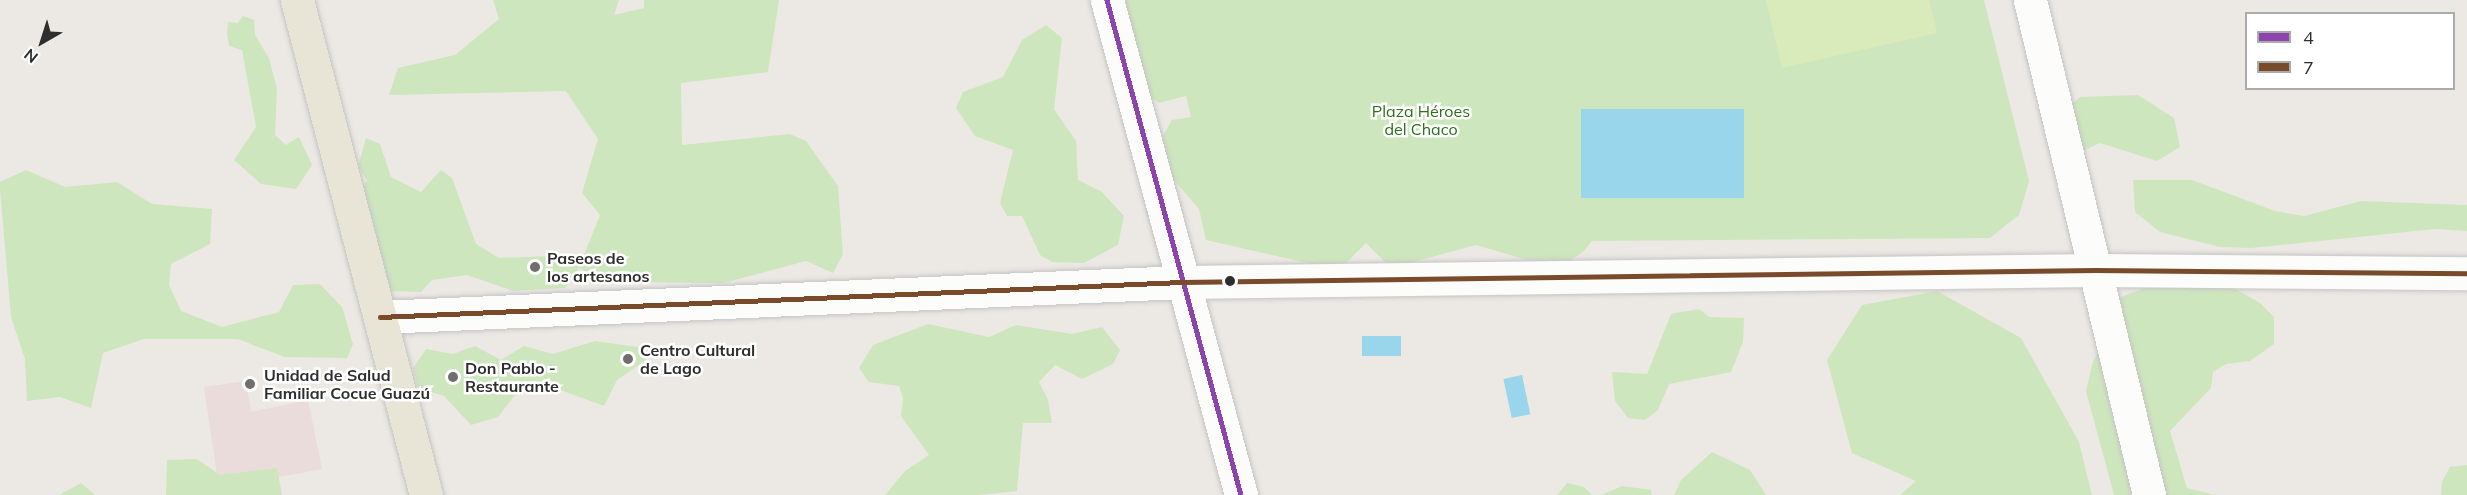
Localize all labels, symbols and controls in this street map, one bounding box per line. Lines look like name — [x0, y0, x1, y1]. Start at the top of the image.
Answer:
north arrow — [12, 12, 72, 72]
legend — [2245, 12, 2455, 90]
text: 4 — [2303, 26, 2314, 49]
text: N — [20, 44, 42, 68]
text: 7 — [2303, 56, 2314, 79]
park label: Plaza Héroes del Chaco — [1372, 101, 1470, 139]
place label: Paseos de los artesanos — [547, 248, 650, 286]
marker: Paseos de los artesanos — [528, 260, 542, 274]
unlabelled marker — [1224, 275, 1236, 287]
place label: Centro Cultural de Lago — [640, 340, 755, 378]
marker: Centro Cultural de Lago — [621, 352, 635, 366]
place label: Don Pablo - Restaurante — [465, 358, 559, 396]
place label: Unidad de Salud Familiar Cocue Guazú — [264, 365, 430, 403]
marker: Don Pablo - Restaurante — [446, 370, 460, 384]
marker: Unidad de Salud Familiar Cocue Guazú — [241, 375, 259, 393]

